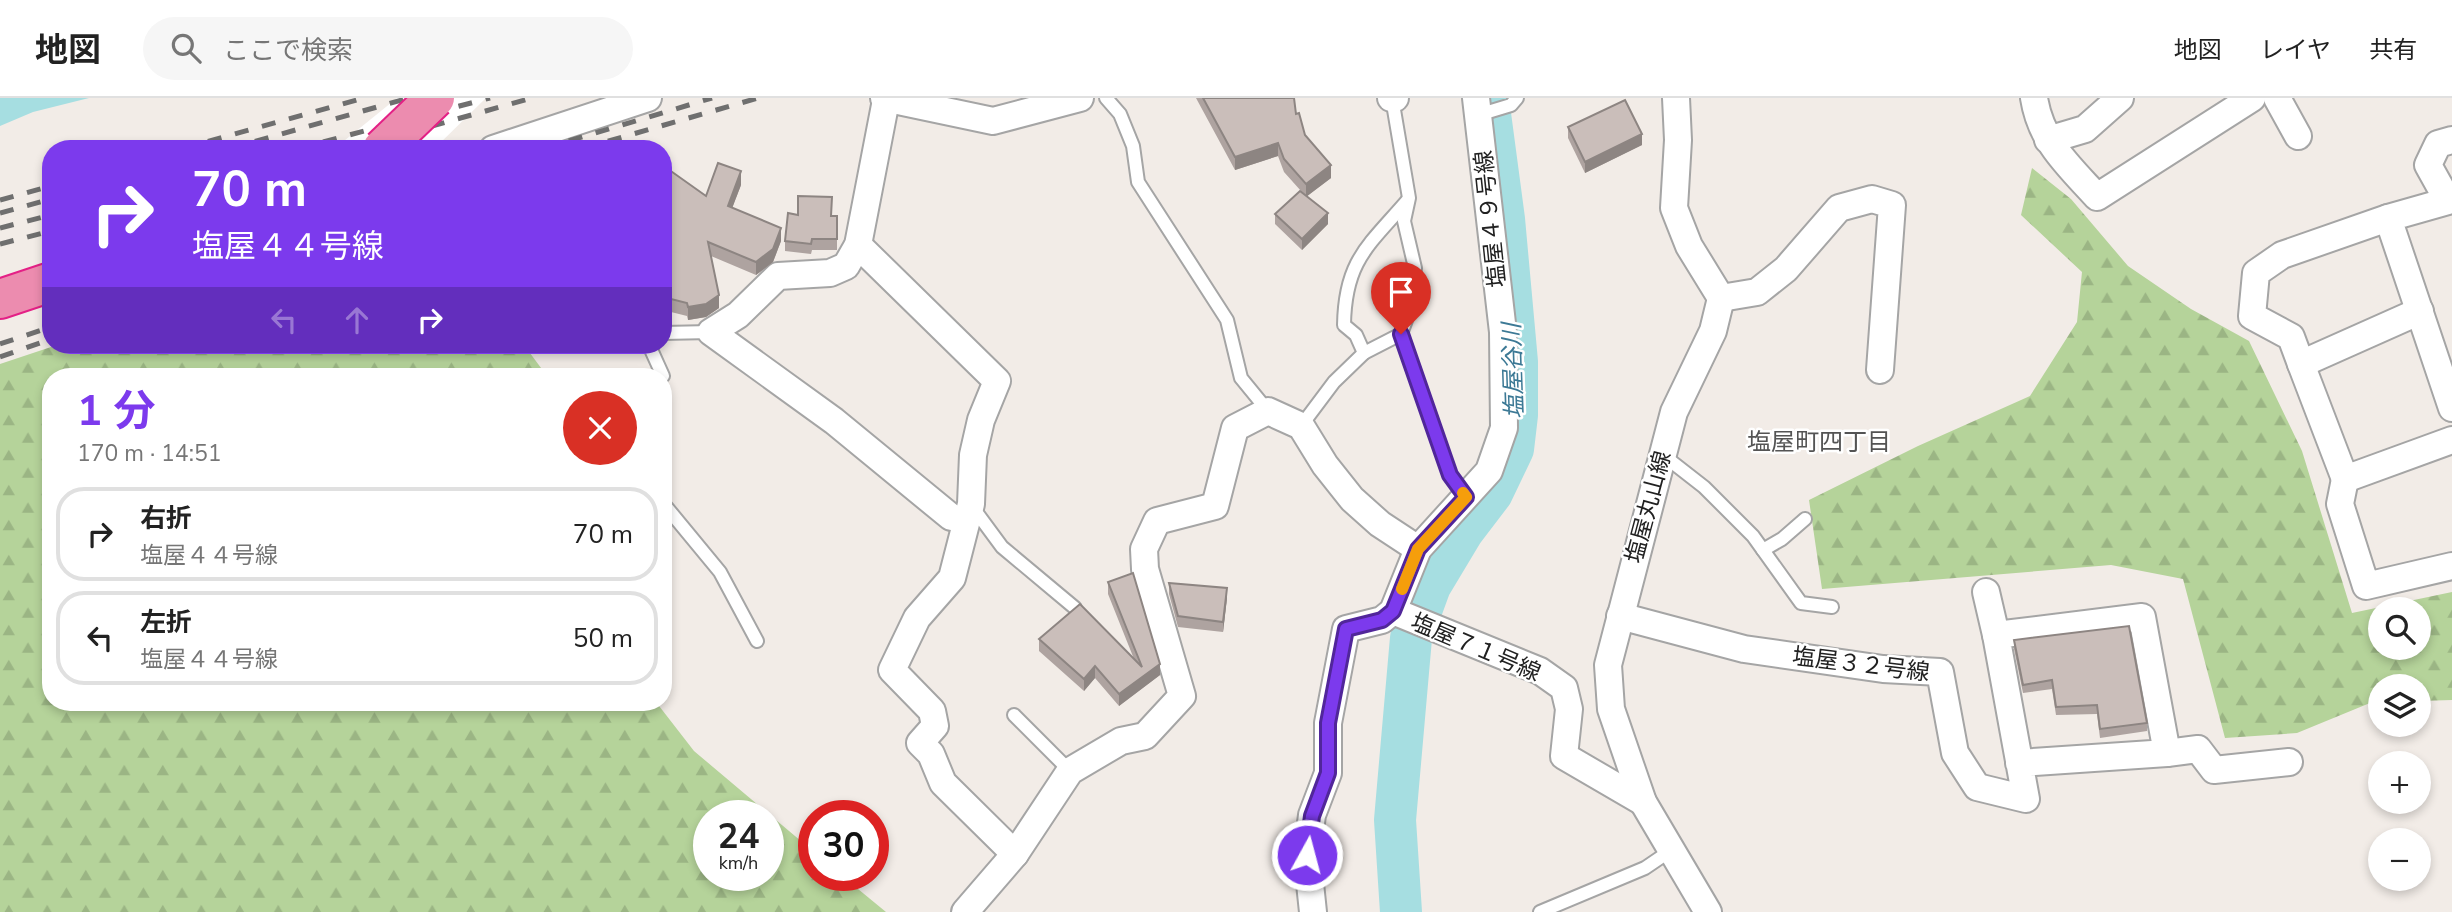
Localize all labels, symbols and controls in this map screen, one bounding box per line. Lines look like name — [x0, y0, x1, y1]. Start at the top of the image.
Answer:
search box — [143, 17, 633, 80]
text: 地図 — [35, 28, 101, 73]
icon: search — [167, 29, 205, 67]
text: ここで検索 — [223, 33, 353, 68]
text: 地図 — [2174, 34, 2222, 66]
text: レイヤ — [2260, 34, 2331, 66]
text: 共有 — [2369, 34, 2417, 66]
street label: 塩屋４９号線 — [1468, 149, 1513, 289]
text: 70 m — [192, 156, 307, 223]
icon: right — [77, 168, 168, 259]
text: 塩屋４４号線 — [192, 225, 384, 268]
pin — [1371, 262, 1431, 334]
icon: arrive — [1382, 273, 1420, 311]
icon: left — [265, 301, 303, 339]
icon: ahead — [338, 301, 376, 339]
icon: right — [411, 301, 449, 339]
water label: 塩屋谷川 — [1495, 319, 1531, 420]
text: 1 分 — [77, 383, 156, 440]
button: close — [563, 391, 637, 465]
district label: 塩屋町四丁目 — [1747, 426, 1891, 458]
text: 170 m · 14:51 — [77, 438, 222, 469]
street label: 塩屋丸山線 — [1619, 448, 1678, 567]
text: 右折 — [140, 501, 192, 536]
icon: right — [81, 515, 119, 553]
text: 70 m — [573, 517, 633, 552]
text: 塩屋４４号線 — [140, 540, 278, 571]
map controls — [2368, 597, 2431, 891]
button: search — [2368, 597, 2431, 660]
text: 左折 — [140, 605, 192, 640]
street label: 塩屋７１号線 — [1406, 606, 1545, 689]
icon: left — [81, 619, 119, 657]
text: 50 m — [573, 621, 633, 656]
street label: 塩屋３２号線 — [1791, 641, 1931, 688]
text: 塩屋４４号線 — [140, 644, 278, 675]
button: layers — [2368, 674, 2431, 737]
button: + — [2368, 751, 2431, 814]
speed limit sign: 30 — [798, 800, 889, 891]
text: 24 — [717, 813, 760, 860]
position arrow — [1270, 818, 1344, 892]
button: − — [2368, 828, 2431, 891]
text: km/h — [719, 851, 758, 875]

